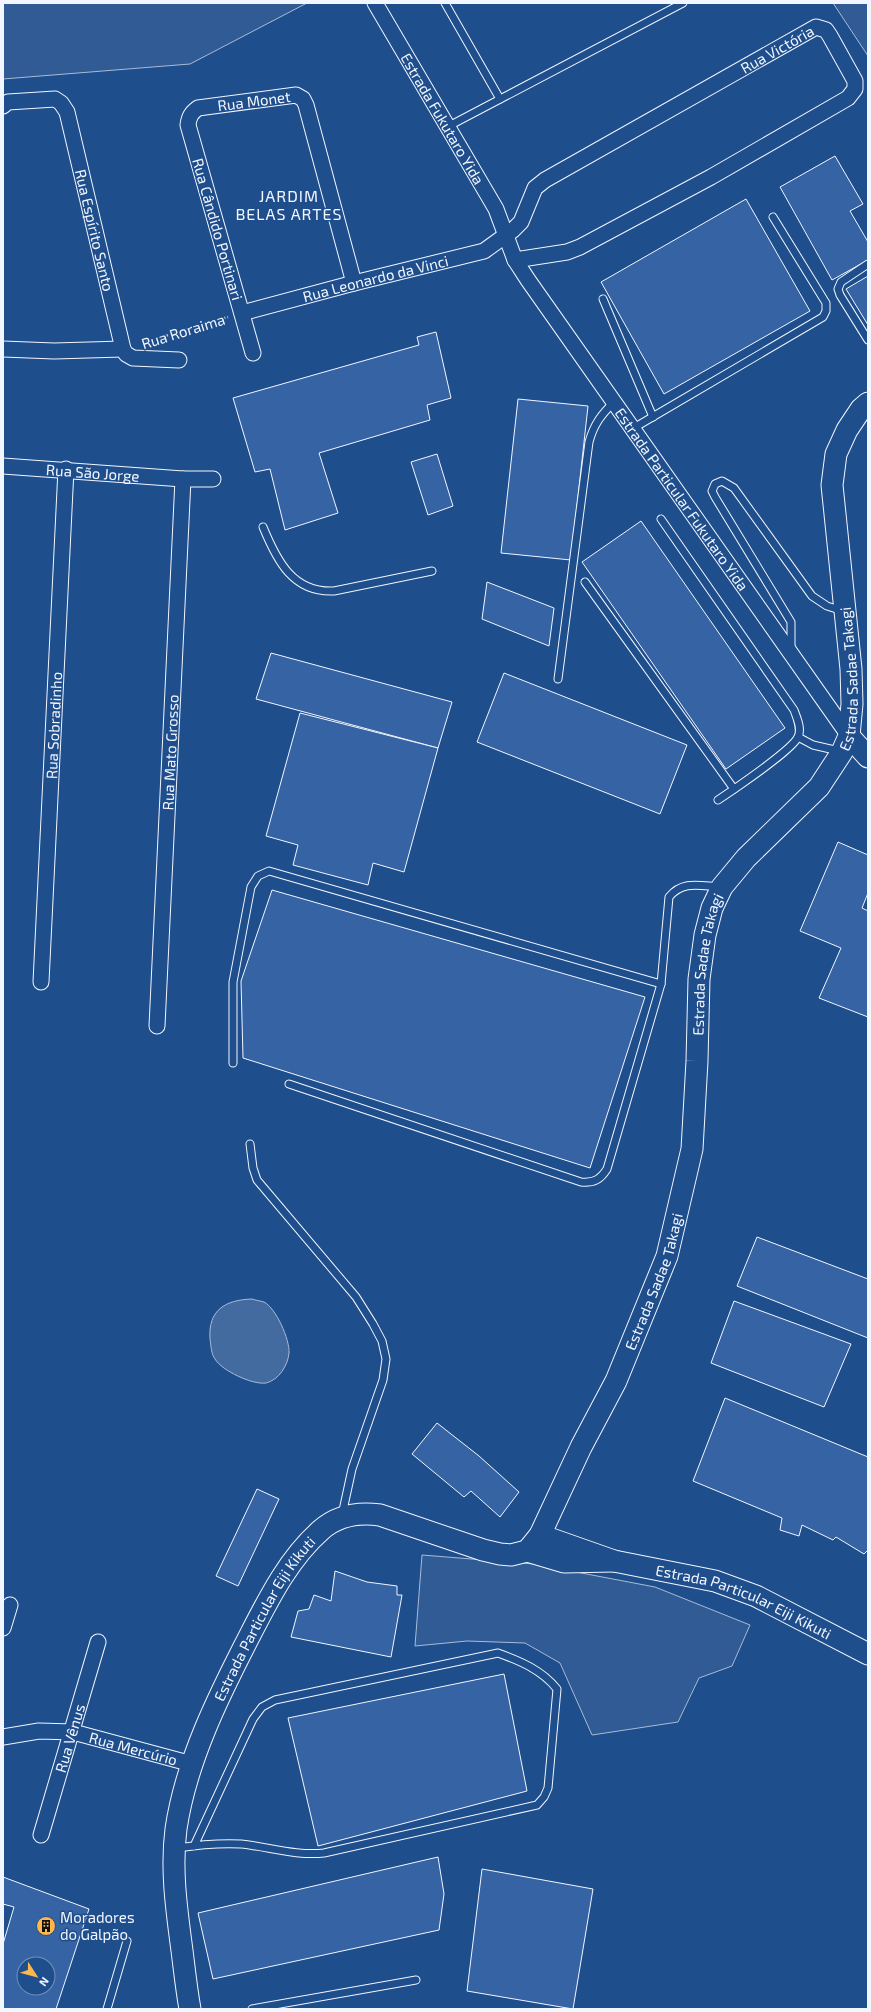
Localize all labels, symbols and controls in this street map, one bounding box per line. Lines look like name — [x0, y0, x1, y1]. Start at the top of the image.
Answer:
street label: Rua Victória — [737, 21, 817, 77]
street label: Estrada Fukutaro Yida — [397, 50, 488, 187]
street label: Rua Monet — [216, 87, 292, 114]
street label: Rua Cândido Portinari — [189, 156, 247, 302]
street label: Rua Espírito Santo — [72, 167, 118, 293]
district label: JARDIM BELAS ARTES — [235, 186, 343, 223]
street label: Rua Leonardo da Vinci — [301, 251, 450, 305]
street label: Rua Roraima — [139, 310, 227, 352]
street label: Estrada Particular Fukutaro Yida — [612, 404, 753, 594]
street label: Rua São Jorge — [45, 460, 140, 485]
street label: Estrada Sadae Takagi — [835, 606, 861, 753]
street label: Rua Sobradinho — [42, 671, 65, 779]
street label: Rua Mato Grosso — [158, 694, 182, 811]
street label: Estrada Sadae Takagi — [689, 890, 727, 1036]
street label: Estrada Sadae Takagi — [621, 1211, 686, 1353]
street label: Estrada Particular Eiji Kikuti — [210, 1532, 318, 1704]
street label: Estrada Particular Eiji Kikuti — [654, 1560, 835, 1643]
street label: Rua Vênus — [51, 1702, 88, 1775]
street label: Rua Mercúrio — [87, 1728, 179, 1769]
place label: Moradores do Galpão — [60, 1908, 135, 1943]
building icon: Moradores do Galpão — [35, 1915, 57, 1937]
north arrow — [16, 1956, 56, 1996]
text: N — [37, 1975, 52, 1989]

